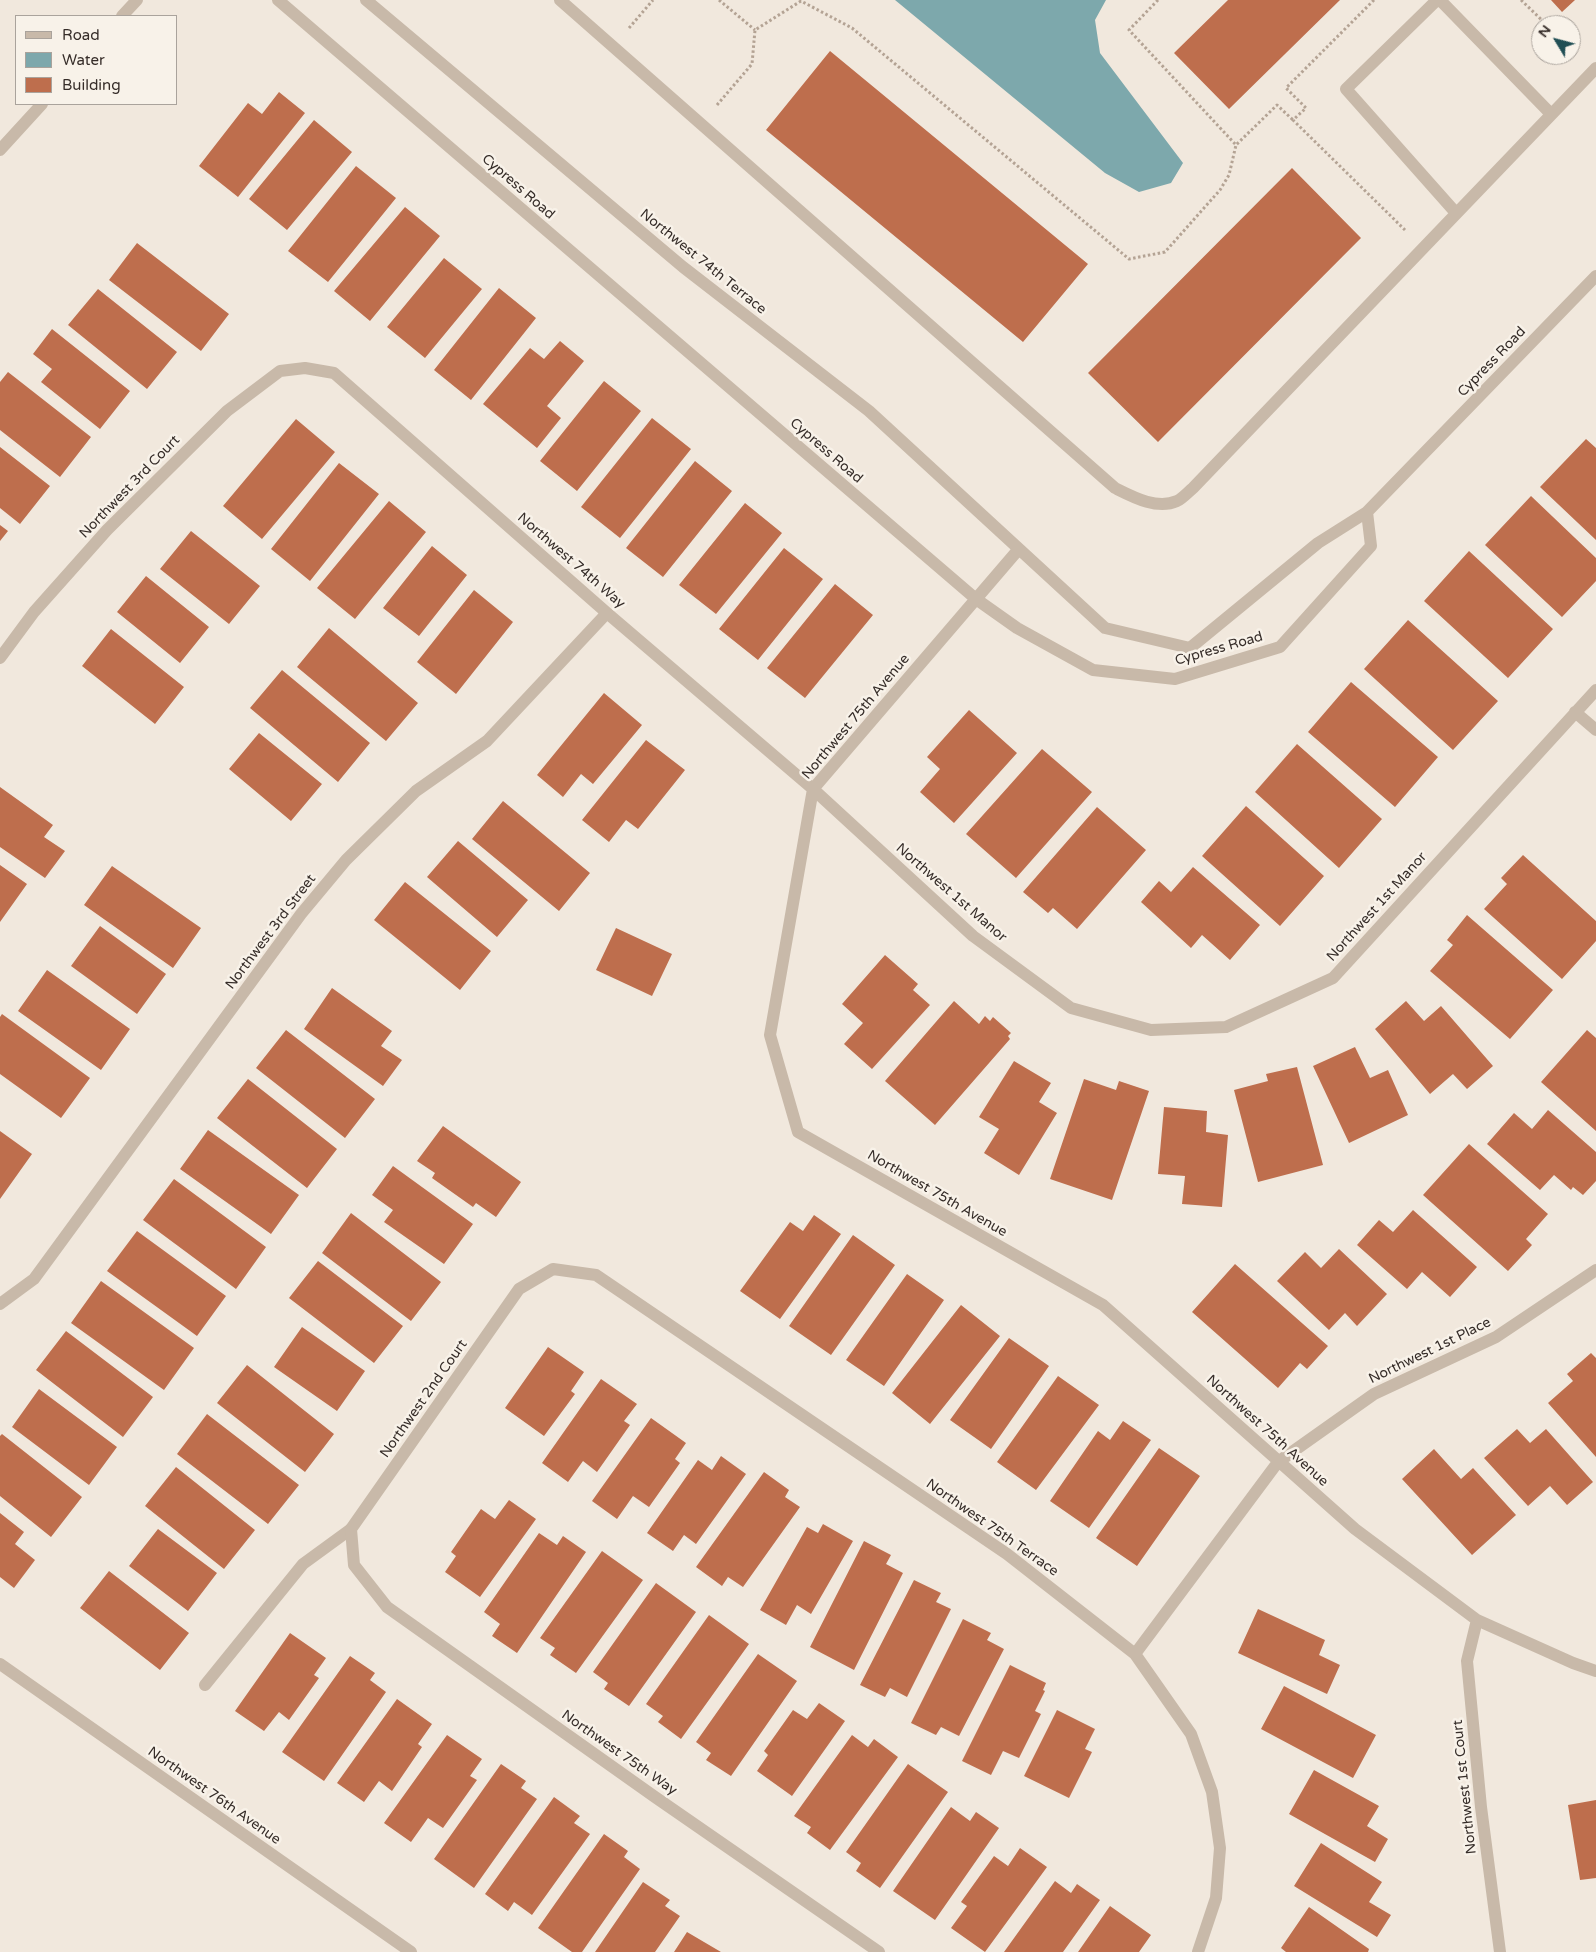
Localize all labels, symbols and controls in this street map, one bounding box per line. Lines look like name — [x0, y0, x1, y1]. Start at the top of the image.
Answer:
legend — [15, 15, 178, 105]
north arrow — [1531, 15, 1581, 65]
text: N — [1534, 22, 1555, 41]
text: Road — [62, 26, 100, 44]
text: Water — [62, 51, 105, 69]
text: Building — [62, 76, 121, 94]
street label: Cypress Road — [478, 151, 558, 223]
street label: Northwest 74th Terrace — [636, 206, 770, 318]
street label: Cypress Road — [1454, 324, 1530, 400]
street label: Cypress Road — [786, 415, 866, 487]
street label: Northwest 3rd Court — [76, 432, 184, 542]
street label: Northwest 74th Way — [514, 510, 628, 612]
street label: Cypress Road — [1173, 628, 1265, 670]
street label: Northwest 75th Avenue — [799, 651, 913, 783]
street label: Northwest 1st Manor — [892, 840, 1010, 946]
street label: Northwest 1st Manor — [1323, 849, 1431, 965]
street label: Northwest 3rd Street — [222, 871, 320, 993]
street label: Northwest 75th Avenue — [864, 1147, 1010, 1241]
street label: Northwest 1st Place — [1366, 1314, 1494, 1388]
street label: Northwest 2nd Court — [377, 1337, 471, 1461]
street label: Northwest 75th Avenue — [1203, 1372, 1331, 1490]
street label: Northwest 75th Terrace — [923, 1476, 1061, 1580]
street label: Northwest 75th Way — [558, 1707, 680, 1799]
street label: Northwest 1st Court — [1450, 1719, 1480, 1855]
street label: Northwest 76th Avenue — [144, 1744, 284, 1848]

